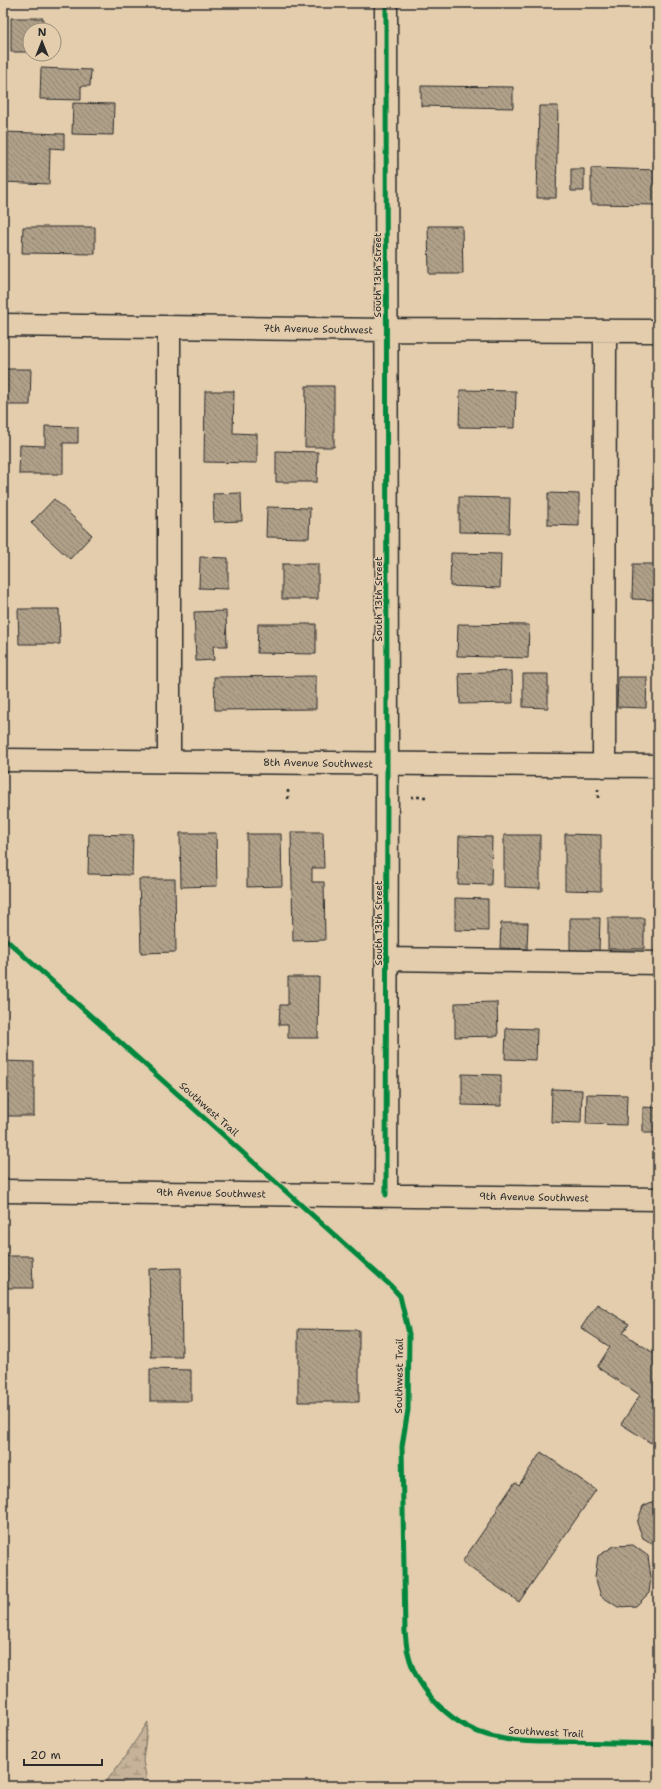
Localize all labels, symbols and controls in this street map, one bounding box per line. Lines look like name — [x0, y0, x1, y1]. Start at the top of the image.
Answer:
north arrow — [22, 22, 62, 62]
text: N — [38, 25, 47, 40]
street label: South 13th Street — [371, 233, 384, 317]
street label: 7th Avenue Southwest — [263, 322, 373, 336]
street label: South 13th Street — [372, 557, 385, 641]
street label: 8th Avenue Southwest — [263, 756, 373, 770]
street label: South 13th Street — [372, 881, 385, 965]
street label: Southwest Trail — [177, 1079, 241, 1139]
street label: 9th Avenue Southwest — [156, 1186, 266, 1200]
street label: 9th Avenue Southwest — [479, 1190, 589, 1204]
street label: Southwest Trail — [392, 1338, 406, 1414]
street label: Southwest Trail — [508, 1724, 584, 1740]
scale bar — [24, 1741, 102, 1767]
text: 20 m — [30, 1747, 61, 1763]

